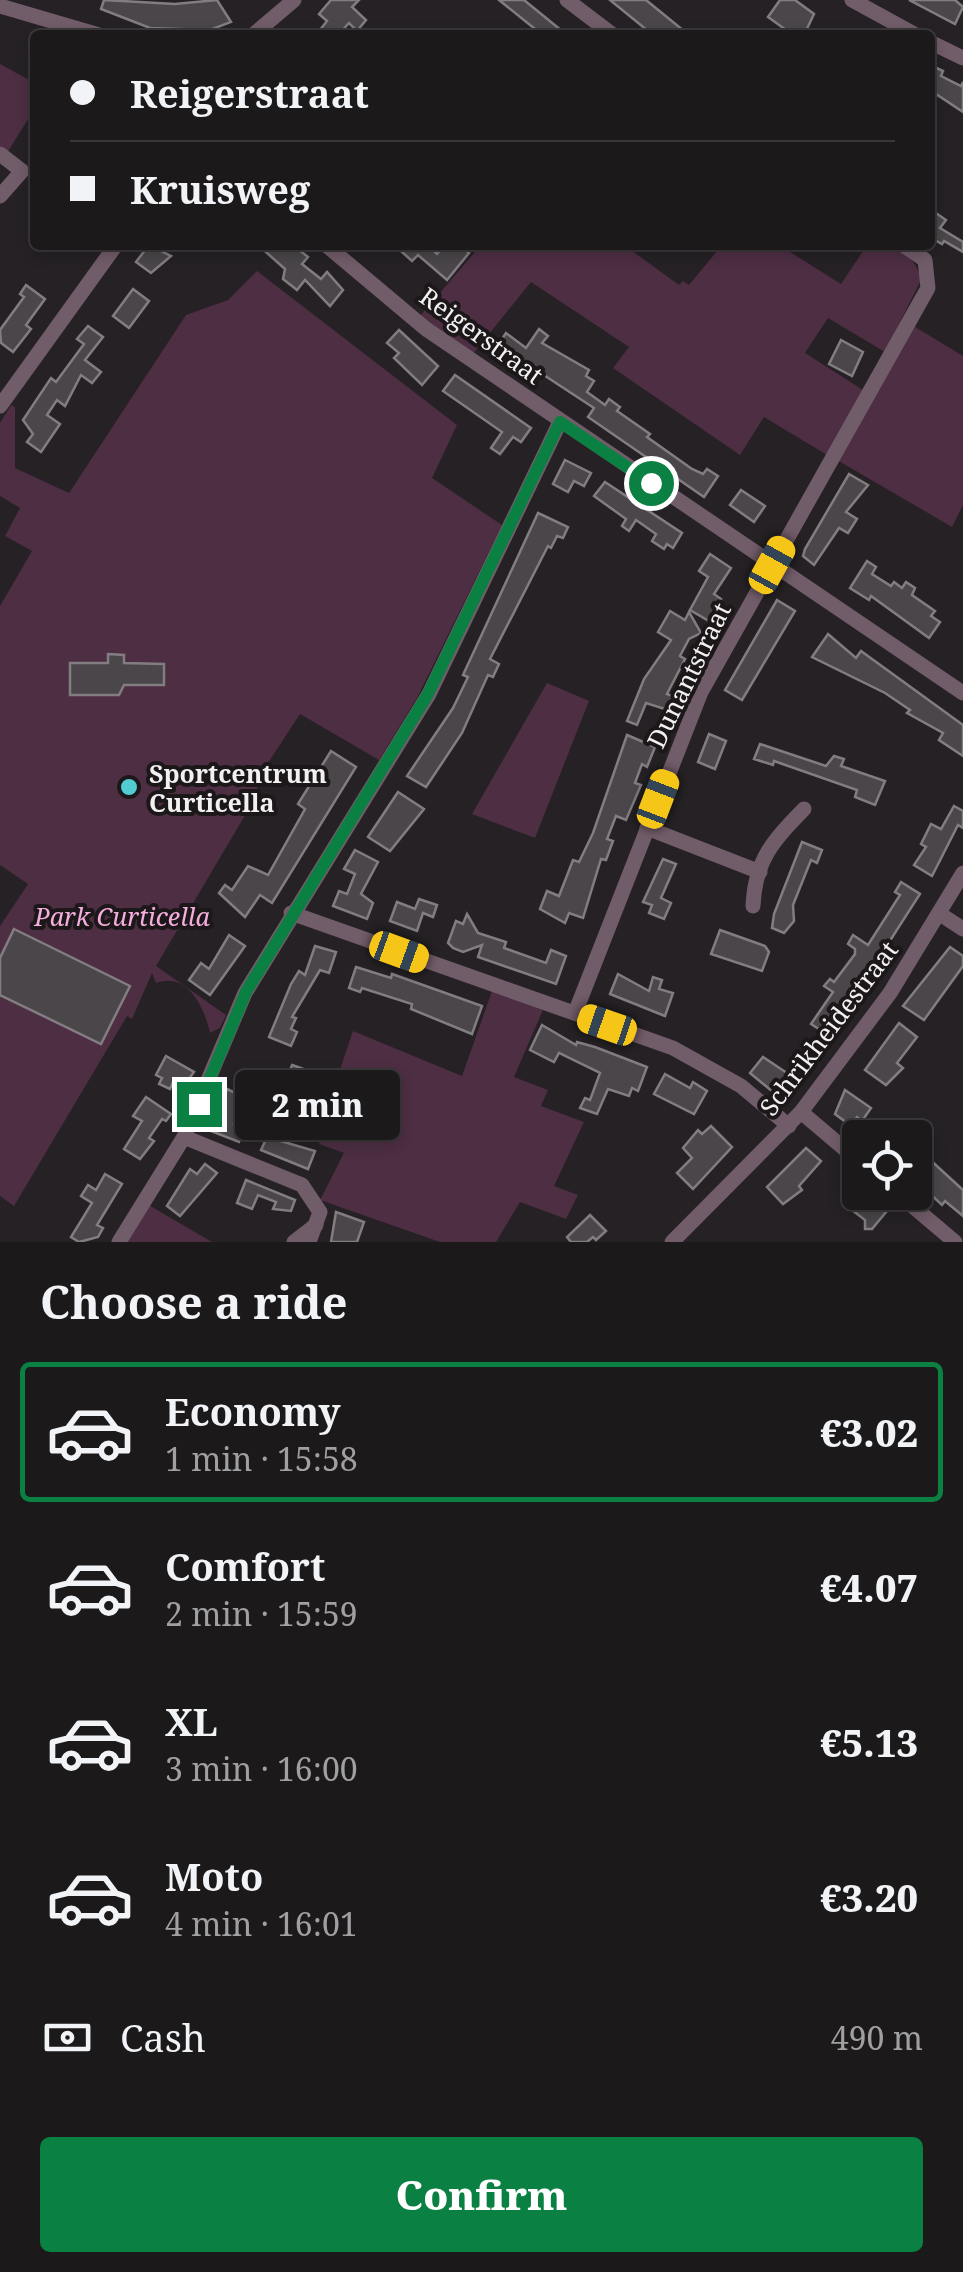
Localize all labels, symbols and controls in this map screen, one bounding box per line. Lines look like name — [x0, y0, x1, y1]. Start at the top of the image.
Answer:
text: Reigerstraat — [130, 67, 369, 119]
text: Kruisweg — [130, 163, 310, 215]
street label: Reigerstraat — [413, 279, 551, 391]
route start — [629, 461, 674, 506]
car — [744, 531, 800, 599]
street label: Dunantstraat — [638, 597, 738, 753]
place label: Sportcentrum Curticella — [149, 756, 327, 819]
car — [633, 766, 683, 832]
marker: Sportcentrum Curticella — [118, 776, 140, 798]
park label: Park Curticella — [33, 899, 210, 933]
car — [366, 928, 432, 976]
street label: Schrikheidestraat — [751, 934, 905, 1122]
car — [574, 1001, 640, 1049]
callout: 2 min — [234, 1069, 399, 1139]
route end — [177, 1082, 222, 1127]
text: 2 min — [272, 1083, 363, 1126]
map controls — [842, 1120, 932, 1210]
button: locate — [842, 1120, 932, 1210]
text: Choose a ride — [40, 1271, 348, 1332]
text: Economy — [165, 1385, 341, 1437]
icon: car — [45, 1387, 135, 1477]
text: €3.02 — [820, 1406, 918, 1458]
text: 1 min · 15:58 — [165, 1437, 358, 1480]
text: Comfort — [165, 1540, 325, 1592]
icon: car — [45, 1542, 135, 1632]
text: €4.07 — [820, 1561, 918, 1613]
text: 2 min · 15:59 — [165, 1592, 358, 1635]
text: XL — [165, 1695, 218, 1747]
icon: car — [45, 1697, 135, 1787]
text: €5.13 — [820, 1716, 918, 1768]
text: 3 min · 16:00 — [165, 1747, 358, 1790]
text: Moto — [165, 1850, 263, 1902]
icon: car — [45, 1852, 135, 1942]
text: €3.20 — [820, 1871, 918, 1923]
text: 4 min · 16:01 — [165, 1902, 358, 1945]
icon: cash — [40, 2010, 95, 2065]
text: Cash — [120, 2011, 206, 2063]
text: 490 m — [831, 2016, 923, 2059]
button: Confirm — [40, 2137, 923, 2252]

